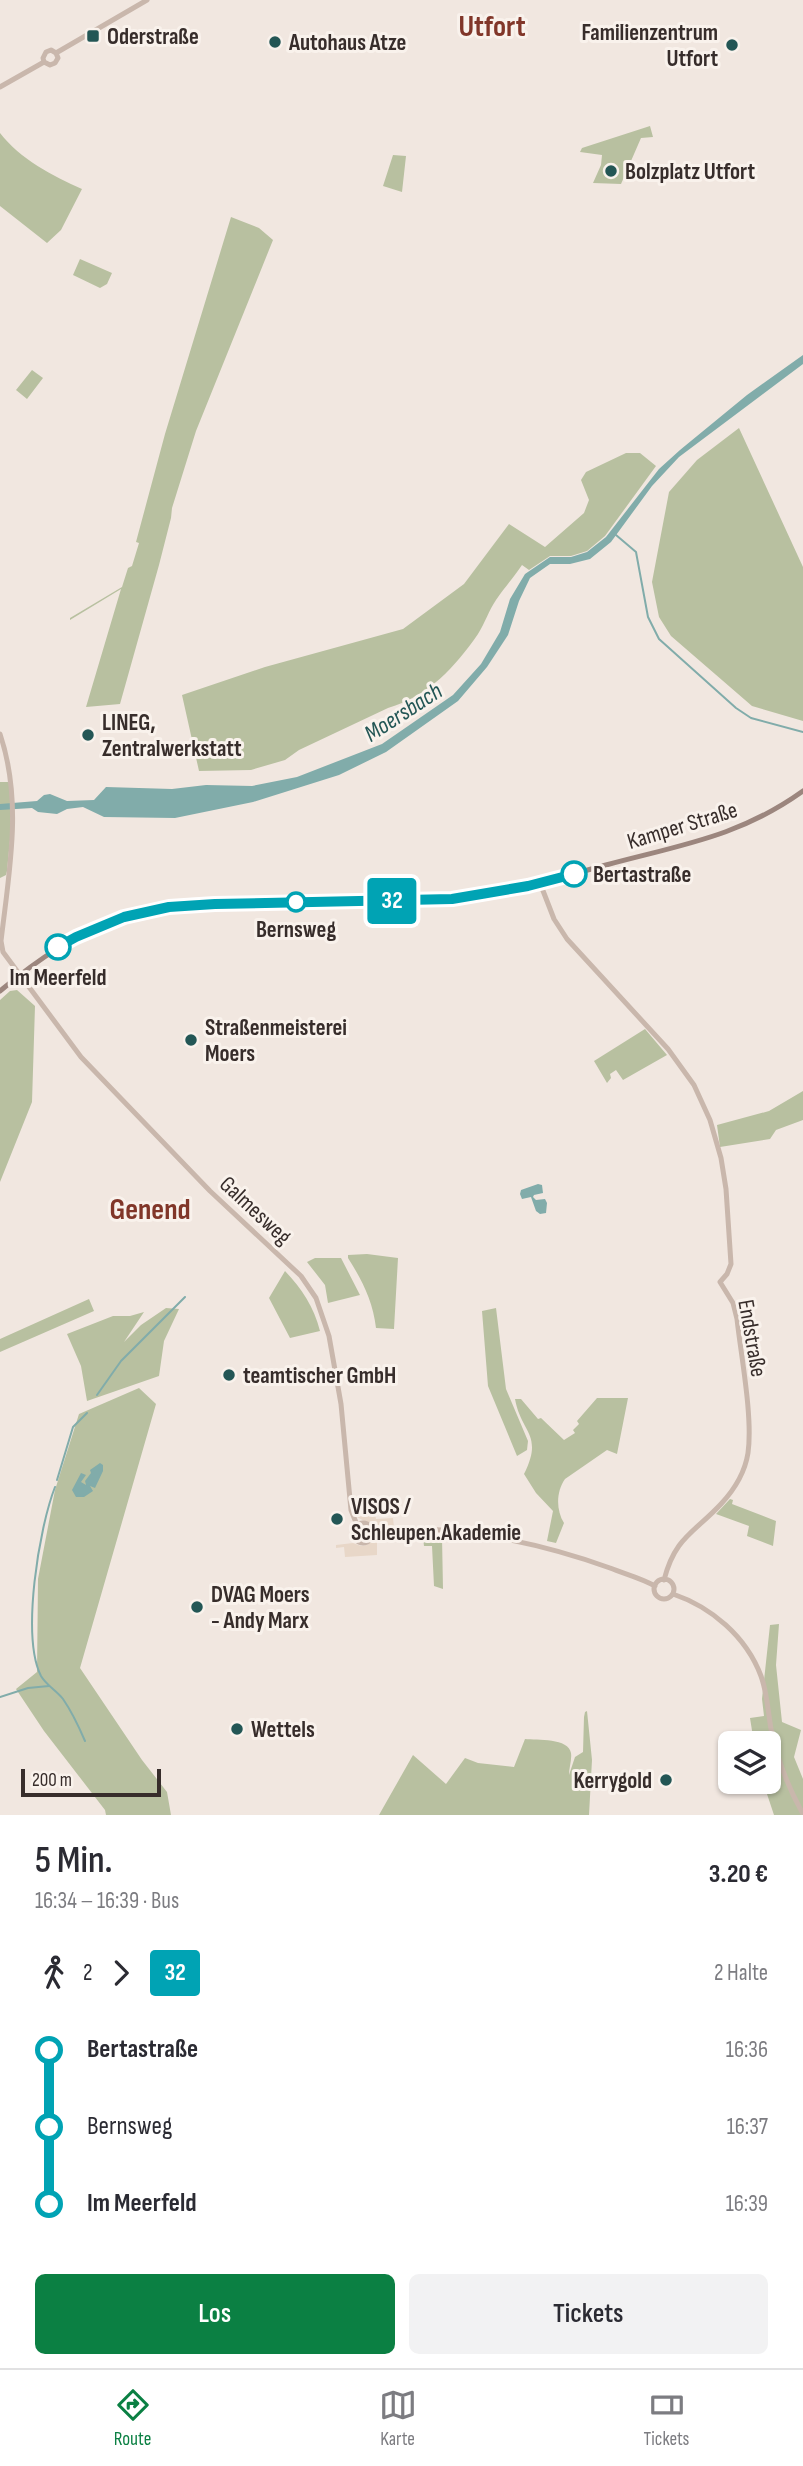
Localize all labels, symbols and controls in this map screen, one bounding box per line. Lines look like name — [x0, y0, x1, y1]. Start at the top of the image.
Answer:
district label: Utfort — [458, 9, 526, 45]
place label: Familienzentrum Utfort — [581, 19, 718, 73]
place label: Oderstraße — [107, 23, 199, 51]
marker: Oderstraße — [85, 28, 101, 44]
place label: Autohaus Atze — [288, 29, 406, 57]
marker: Autohaus Atze — [267, 34, 283, 50]
marker: Familienzentrum Utfort — [724, 37, 740, 53]
place label: Bolzplatz Utfort — [625, 158, 756, 186]
marker: Bolzplatz Utfort — [603, 163, 619, 179]
water label: Moersbach — [359, 677, 448, 748]
place label: LINEG, Zentralwerkstatt — [102, 709, 242, 763]
marker: LINEG, Zentralwerkstatt — [80, 727, 96, 743]
street label: Kamper Straße — [624, 796, 741, 856]
marker: Bertastraße — [561, 861, 587, 887]
place label: Bertastraße — [593, 861, 691, 889]
line badge: 32 — [360, 878, 424, 924]
text: 32 — [381, 886, 403, 915]
marker: Bernsweg — [286, 892, 306, 912]
place label: Bernsweg — [256, 916, 336, 944]
marker: Im Meerfeld — [45, 934, 71, 960]
place label: Im Meerfeld — [10, 964, 106, 992]
place label: Straßenmeisterei Moers — [205, 1014, 347, 1068]
marker: Straßenmeisterei Moers — [183, 1032, 199, 1048]
street label: Galmesweg — [214, 1170, 297, 1251]
district label: Genend — [109, 1192, 191, 1228]
street label: Endstraße — [731, 1297, 773, 1379]
place label: teamtischer GmbH — [243, 1362, 396, 1390]
marker: teamtischer GmbH — [221, 1367, 237, 1383]
place label: VISOS / Schleupen.Akademie — [351, 1493, 521, 1547]
marker: VISOS / Schleupen.Akademie — [329, 1511, 345, 1527]
place label: DVAG Moers - Andy Marx — [211, 1581, 310, 1635]
marker: DVAG Moers - Andy Marx — [189, 1599, 205, 1615]
place label: Wettels — [251, 1716, 315, 1744]
marker: Wettels — [229, 1721, 245, 1737]
map controls — [718, 1731, 781, 1794]
button: layers — [718, 1731, 781, 1794]
scale bar — [21, 1766, 161, 1798]
place label: Kerrygold — [573, 1767, 652, 1795]
text: 200 m — [32, 1769, 72, 1792]
marker: Kerrygold — [658, 1772, 674, 1788]
text: 5 Min. — [35, 1838, 113, 1883]
text: 3.20 € — [709, 1859, 768, 1890]
text: 16:34 – 16:39 · Bus — [35, 1887, 179, 1915]
icon: walk — [35, 1954, 73, 1992]
icon: forward — [102, 1954, 140, 1992]
text: 32 — [164, 1958, 186, 1987]
text: 2 — [83, 1959, 92, 1987]
text: 2 Halte — [714, 1959, 768, 1987]
text: Bertastraße — [87, 2034, 198, 2065]
text: 16:36 — [726, 2036, 768, 2064]
text: Bernsweg — [87, 2111, 172, 2142]
text: 16:37 — [727, 2113, 768, 2141]
text: Im Meerfeld — [87, 2188, 197, 2219]
text: 16:39 — [726, 2190, 768, 2218]
button: Los — [35, 2274, 395, 2354]
button: Tickets — [409, 2274, 768, 2354]
tab: Route — [114, 2386, 152, 2451]
tab: Karte — [379, 2386, 417, 2451]
tab: Tickets — [644, 2386, 689, 2451]

